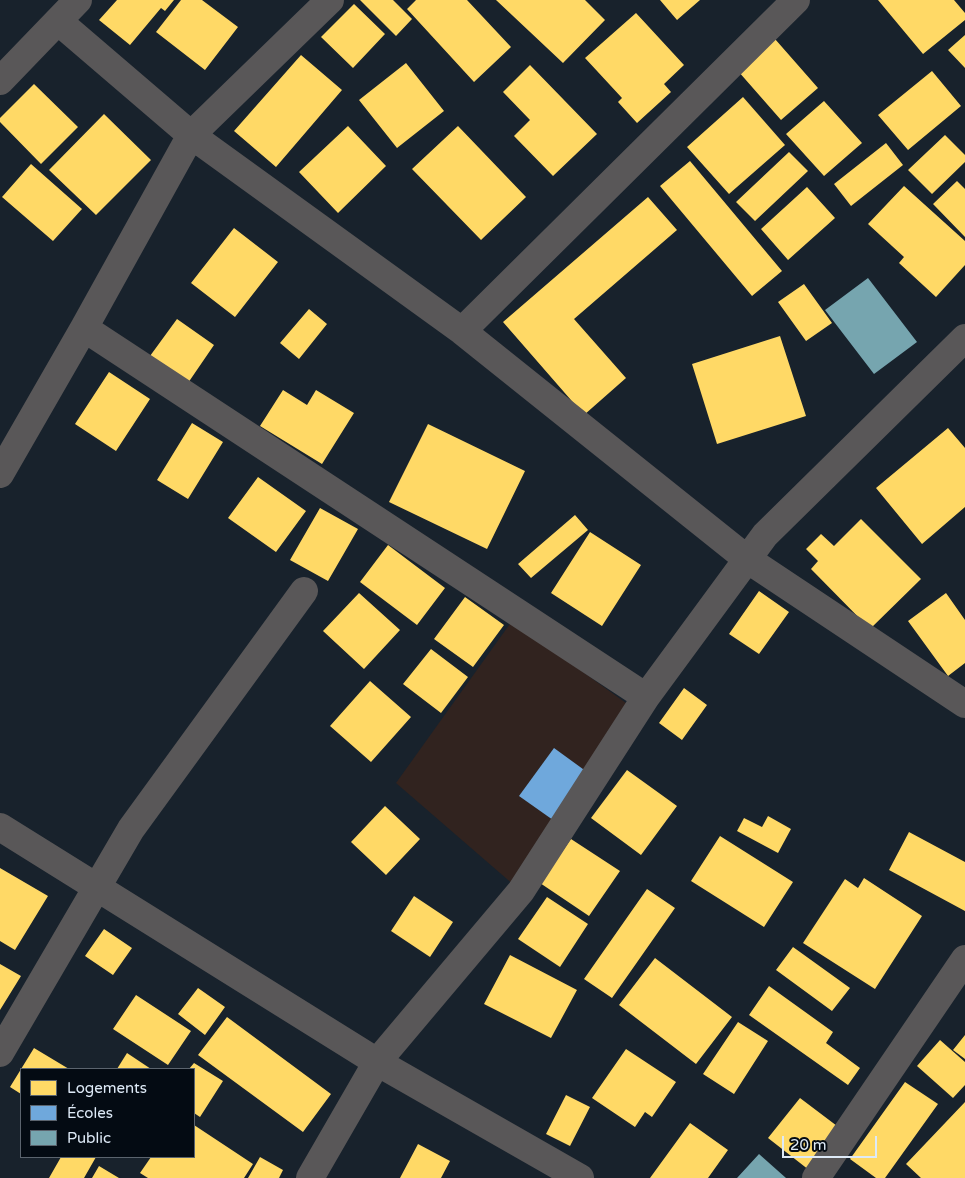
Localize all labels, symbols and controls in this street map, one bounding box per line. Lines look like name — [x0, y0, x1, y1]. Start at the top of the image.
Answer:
legend — [20, 1068, 195, 1158]
text: Logements — [67, 1079, 147, 1097]
text: Écoles — [67, 1104, 113, 1122]
scale bar — [785, 1126, 880, 1158]
text: Public — [67, 1129, 111, 1147]
text: 20 m — [790, 1136, 827, 1154]

